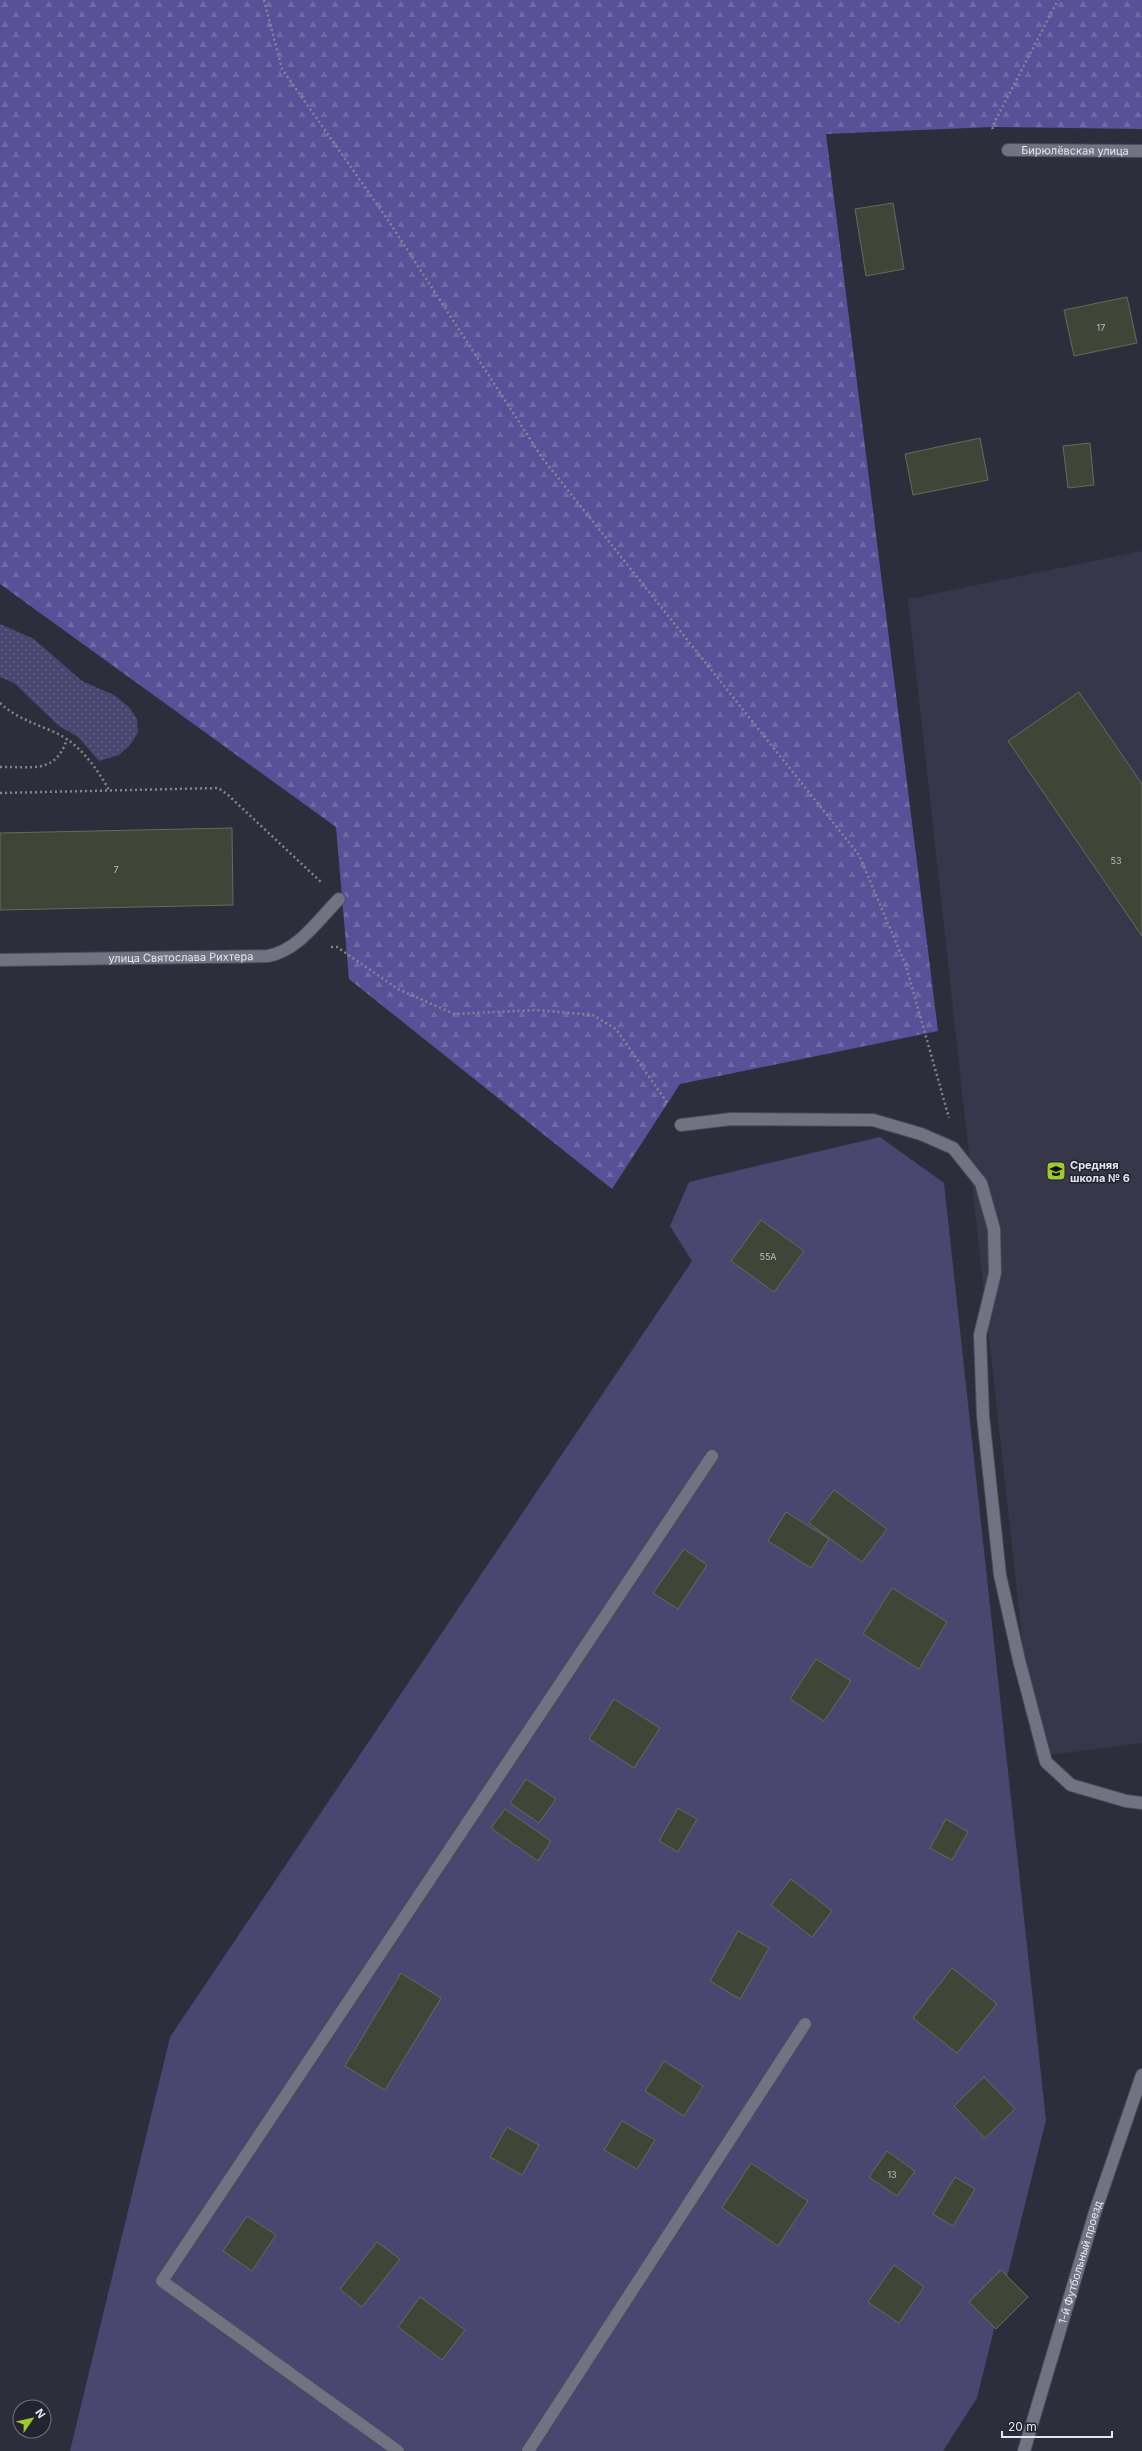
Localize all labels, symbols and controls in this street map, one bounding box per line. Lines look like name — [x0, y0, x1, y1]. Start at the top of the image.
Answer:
street label: Бирюлёвская улица — [1021, 143, 1129, 158]
house number: 17 — [1097, 322, 1105, 333]
house number: 53 — [1110, 855, 1122, 866]
house number: 7 — [113, 864, 119, 875]
street label: улица Святослава Рихтера — [108, 949, 253, 965]
place label: Средняя школа № 6 — [1070, 1158, 1130, 1185]
school or university icon: Средняя школа № 6 — [1045, 1160, 1067, 1182]
house number: 55А — [759, 1251, 777, 1262]
house number: 13 — [887, 2169, 897, 2180]
street label: 1-й Футбольный проезд — [1055, 2199, 1105, 2326]
north arrow — [12, 2399, 52, 2439]
text: N — [32, 2406, 48, 2421]
scale bar — [1002, 2413, 1112, 2439]
text: 20 m — [1008, 2419, 1037, 2434]

